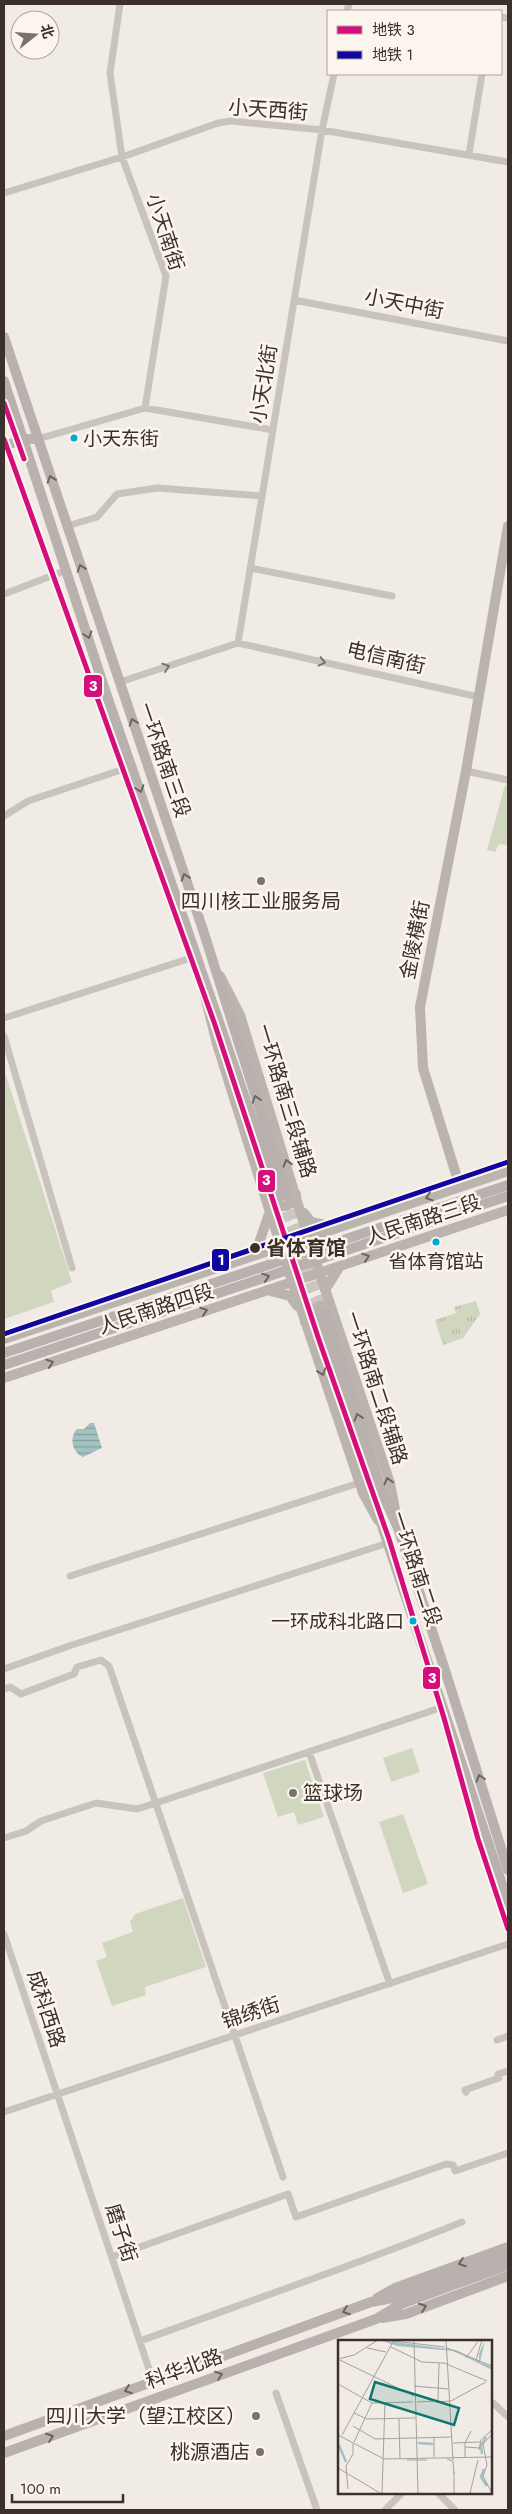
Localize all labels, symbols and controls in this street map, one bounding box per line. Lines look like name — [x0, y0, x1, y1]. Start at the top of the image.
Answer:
north arrow — [10, 10, 60, 60]
legend — [327, 10, 502, 75]
text: 地铁 3 — [372, 19, 415, 41]
text: 北 — [36, 22, 59, 41]
text: 地铁 1 — [372, 44, 413, 66]
street label: 小天西街 — [227, 93, 309, 127]
street label: 小天南街 — [139, 189, 191, 275]
street label: 小天中街 — [362, 282, 446, 326]
street label: 小天北街 — [243, 342, 285, 426]
place label: 小天东街 — [83, 425, 159, 452]
marker: 小天东街 — [69, 433, 79, 443]
one-way arrow — [47, 476, 57, 484]
one-way arrow — [77, 565, 87, 573]
one-way arrow — [82, 630, 92, 639]
street label: 电信南街 — [344, 635, 428, 681]
one-way arrow — [318, 656, 327, 667]
one-way arrow — [161, 663, 169, 673]
line badge: 3 — [83, 674, 103, 698]
text: 3 — [89, 676, 98, 696]
street label: 一环路南三段 — [131, 699, 197, 821]
one-way arrow — [129, 719, 139, 727]
one-way arrow — [134, 784, 144, 793]
one-way arrow — [180, 873, 190, 881]
marker: 四川核工业服务局 — [255, 875, 267, 887]
place label: 四川核工业服务局 — [181, 887, 341, 916]
street label: 金陵横街 — [393, 898, 437, 982]
street label: 一环路南三段辅路 — [249, 1020, 323, 1182]
one-way arrow — [252, 1095, 262, 1103]
one-way arrow — [283, 1160, 293, 1168]
line badge: 3 — [257, 1169, 276, 1193]
text: 3 — [262, 1170, 271, 1190]
street label: 人民南路三段 — [361, 1188, 485, 1252]
one-way arrow — [425, 1192, 434, 1202]
place label: 省体育馆 — [266, 1234, 346, 1263]
marker: 省体育馆站 — [431, 1237, 441, 1247]
marker: 省体育馆 — [248, 1241, 262, 1255]
line badge: 1 — [211, 1248, 230, 1272]
place label: 省体育馆站 — [388, 1248, 484, 1275]
text: 1 — [217, 1250, 225, 1270]
one-way arrow — [361, 1253, 369, 1263]
one-way arrow — [261, 1273, 269, 1283]
street label: 人民南路四段 — [94, 1277, 218, 1341]
one-way arrow — [199, 1307, 208, 1317]
street label: 一环路南二段辅路 — [337, 1307, 415, 1469]
one-way arrow — [45, 1358, 54, 1368]
one-way arrow — [316, 1367, 326, 1376]
one-way arrow — [354, 1413, 364, 1421]
one-way arrow — [384, 1477, 394, 1485]
street label: 一环路南二段 — [384, 1507, 448, 1631]
place label: 一环成科北路口 — [271, 1608, 404, 1635]
marker: 一环成科北路口 — [408, 1616, 418, 1626]
line badge: 3 — [422, 1666, 441, 1690]
text: 3 — [428, 1668, 437, 1688]
one-way arrow — [475, 1774, 485, 1783]
place label: 篮球场 — [303, 1779, 363, 1808]
marker: 篮球场 — [287, 1787, 299, 1799]
street label: 成科西路 — [20, 1966, 72, 2052]
street label: 锦绣街 — [218, 1990, 284, 2036]
street label: 磨子街 — [98, 2200, 144, 2266]
one-way arrow — [459, 2257, 467, 2267]
one-way arrow — [419, 2303, 427, 2313]
one-way arrow — [342, 2305, 351, 2315]
inset map — [338, 2340, 492, 2494]
street label: 科华北路 — [141, 2342, 227, 2396]
one-way arrow — [214, 2371, 222, 2381]
one-way arrow — [124, 2384, 133, 2394]
place label: 四川大学（望江校区） — [46, 2402, 246, 2431]
marker: 四川大学（望江校区） — [250, 2410, 262, 2422]
one-way arrow — [45, 2433, 53, 2443]
place label: 桃源酒店 — [170, 2438, 250, 2467]
marker: 桃源酒店 — [254, 2446, 266, 2458]
scale bar — [12, 2472, 124, 2504]
text: 100 m — [20, 2478, 61, 2500]

